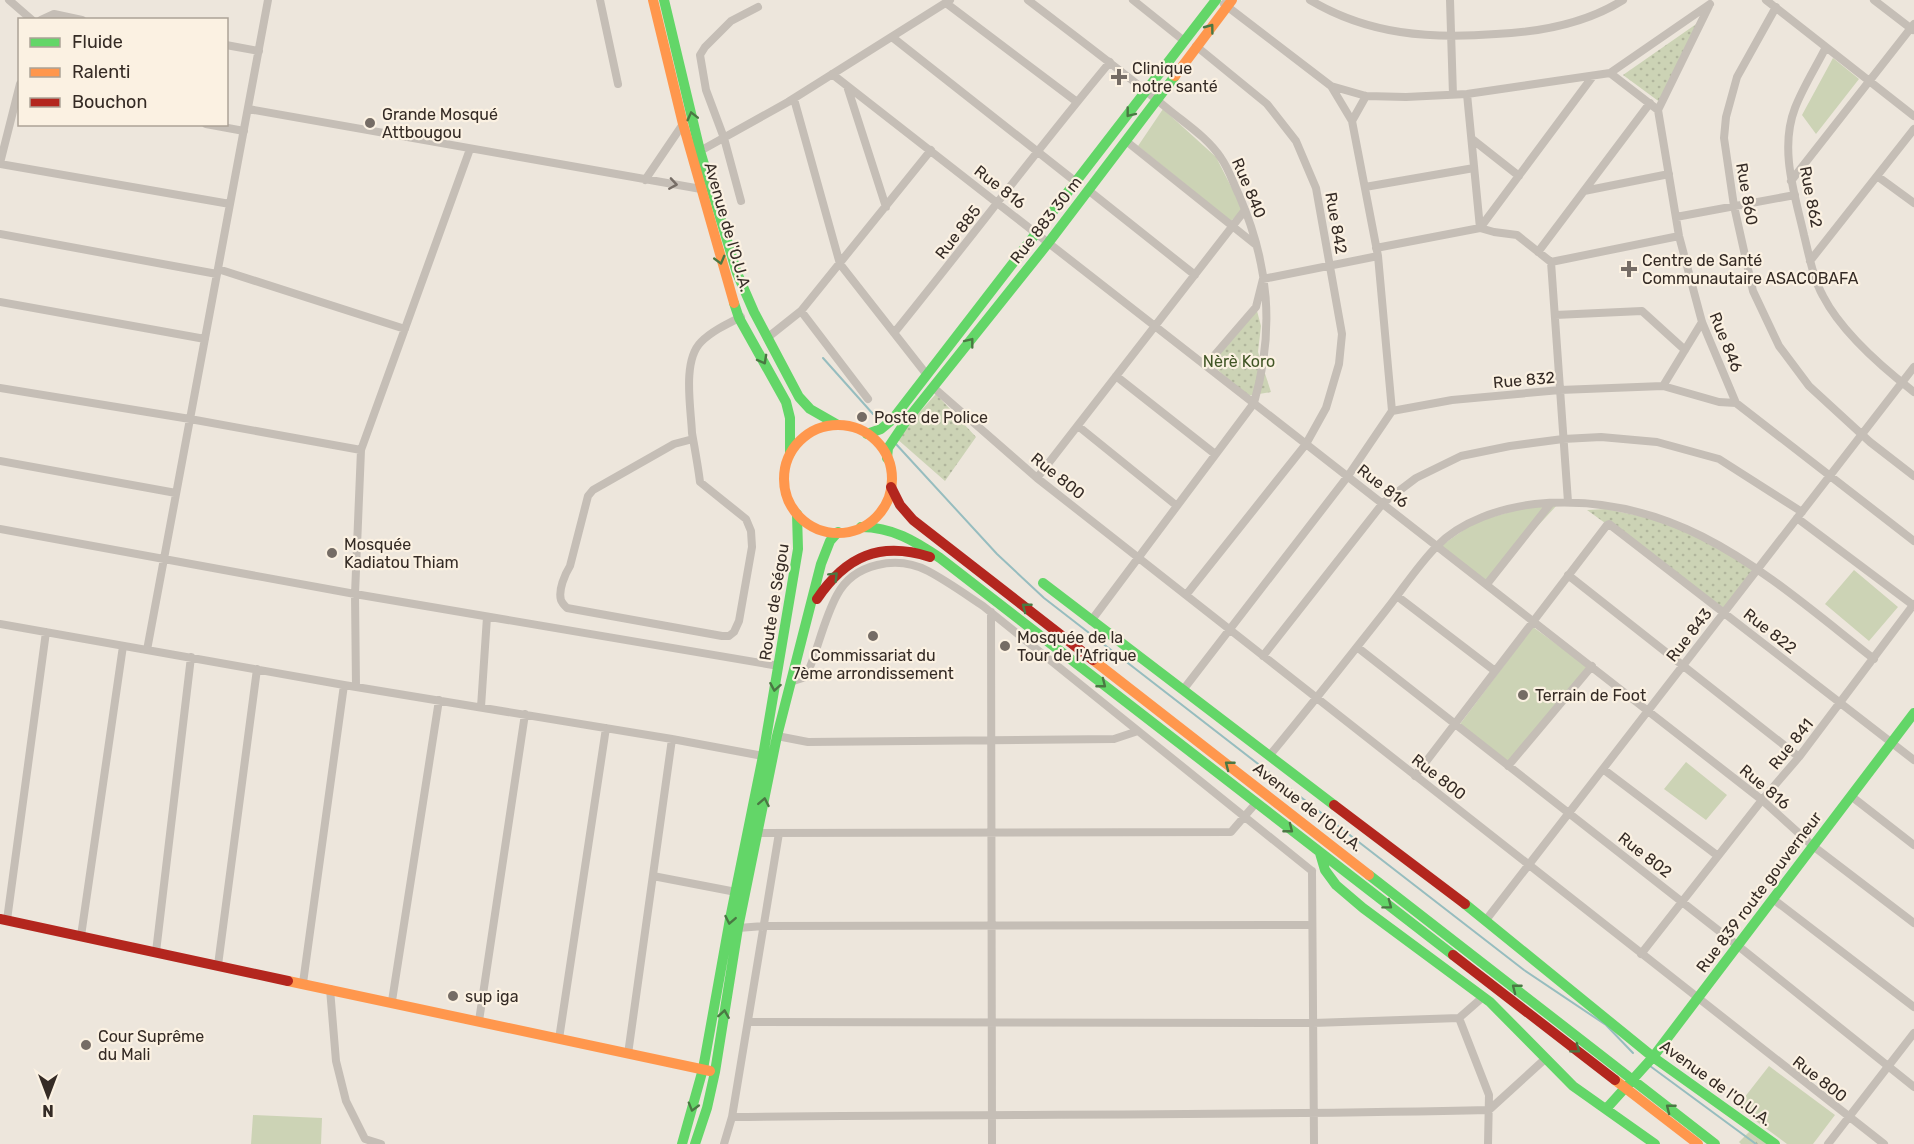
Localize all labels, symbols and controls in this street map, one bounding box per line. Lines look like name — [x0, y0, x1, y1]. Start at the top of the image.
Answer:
legend — [18, 18, 228, 126]
one-way arrow — [1203, 24, 1214, 35]
text: Fluide — [72, 31, 123, 53]
place label: Clinique notre santé — [1132, 59, 1218, 96]
text: Ralenti — [72, 61, 130, 83]
marker: Clinique notre santé — [1110, 68, 1128, 86]
text: Bouchon — [72, 91, 147, 113]
place label: Grande Mosqué Attbougou — [382, 105, 498, 142]
one-way arrow — [1126, 107, 1137, 118]
one-way arrow — [687, 111, 700, 121]
marker: Grande Mosqué Attbougou — [363, 116, 377, 130]
street label: Rue 840 — [1228, 155, 1270, 221]
street label: Avenue de l'O.U.A. — [700, 160, 756, 294]
street label: Rue 816 — [971, 161, 1030, 213]
street label: Rue 860 — [1732, 161, 1762, 227]
street label: Rue 862 — [1796, 165, 1826, 229]
street label: Rue 883 30 m — [1006, 173, 1086, 267]
one-way arrow — [668, 178, 678, 190]
street label: Rue 842 — [1321, 191, 1351, 255]
street label: Rue 885 — [931, 201, 985, 263]
place label: Centre de Santé Communautaire ASACOBAFA — [1642, 251, 1859, 288]
one-way arrow — [713, 255, 726, 265]
marker: Centre de Santé Communautaire ASACOBAFA — [1620, 260, 1638, 278]
street label: Rue 846 — [1705, 309, 1747, 375]
one-way arrow — [962, 338, 973, 349]
park label: Nèrè Koro — [1203, 352, 1275, 371]
one-way arrow — [756, 354, 767, 365]
street label: Rue 832 — [1492, 368, 1556, 392]
place label: Poste de Police — [874, 408, 988, 427]
marker: Poste de Police — [855, 410, 869, 424]
street label: Rue 800 — [1027, 449, 1089, 503]
street label: Rue 816 — [1354, 460, 1413, 512]
place label: Mosquée Kadiatou Thiam — [344, 535, 459, 572]
street label: Route de Ségou — [755, 542, 793, 662]
marker: Mosquée Kadiatou Thiam — [325, 546, 339, 560]
one-way arrow — [827, 572, 838, 583]
one-way arrow — [1021, 603, 1032, 614]
street label: Rue 843 — [1662, 604, 1716, 666]
street label: Rue 822 — [1740, 604, 1800, 658]
place label: Mosquée de la Tour de l'Afrique — [1017, 628, 1137, 665]
marker: Commissariat du 7ème arrondissement — [866, 629, 880, 643]
marker: Mosquée de la Tour de l'Afrique — [998, 639, 1012, 653]
place label: Commissariat du 7ème arrondissement — [792, 646, 954, 683]
one-way arrow — [1095, 677, 1106, 688]
one-way arrow — [769, 682, 782, 692]
place label: Terrain de Foot — [1535, 686, 1646, 705]
marker: Terrain de Foot — [1516, 688, 1530, 702]
street label: Rue 841 — [1765, 715, 1817, 773]
street label: Rue 800 — [1408, 750, 1470, 804]
street label: Avenue de l'O.U.A. — [1249, 758, 1367, 856]
one-way arrow — [1225, 761, 1236, 772]
street label: Rue 816 — [1736, 761, 1794, 814]
one-way arrow — [758, 797, 770, 807]
street label: Rue 839 route gouverneur — [1692, 808, 1826, 976]
one-way arrow — [1283, 821, 1294, 832]
street label: Rue 802 — [1614, 828, 1676, 882]
one-way arrow — [1382, 898, 1393, 909]
one-way arrow — [724, 914, 737, 924]
one-way arrow — [1512, 984, 1523, 995]
place label: sup iga — [465, 987, 519, 1006]
marker: sup iga — [446, 989, 460, 1003]
one-way arrow — [718, 1010, 730, 1019]
place label: Cour Suprême du Mali — [98, 1027, 204, 1064]
street label: Avenue de l'O.U.A. — [1656, 1036, 1776, 1130]
marker: Cour Suprême du Mali — [79, 1038, 93, 1052]
one-way arrow — [1570, 1042, 1581, 1053]
street label: Rue 800 — [1789, 1052, 1851, 1106]
north arrow — [18, 1066, 78, 1126]
text: N — [42, 1101, 54, 1120]
one-way arrow — [688, 1102, 701, 1112]
one-way arrow — [1665, 1104, 1676, 1115]

